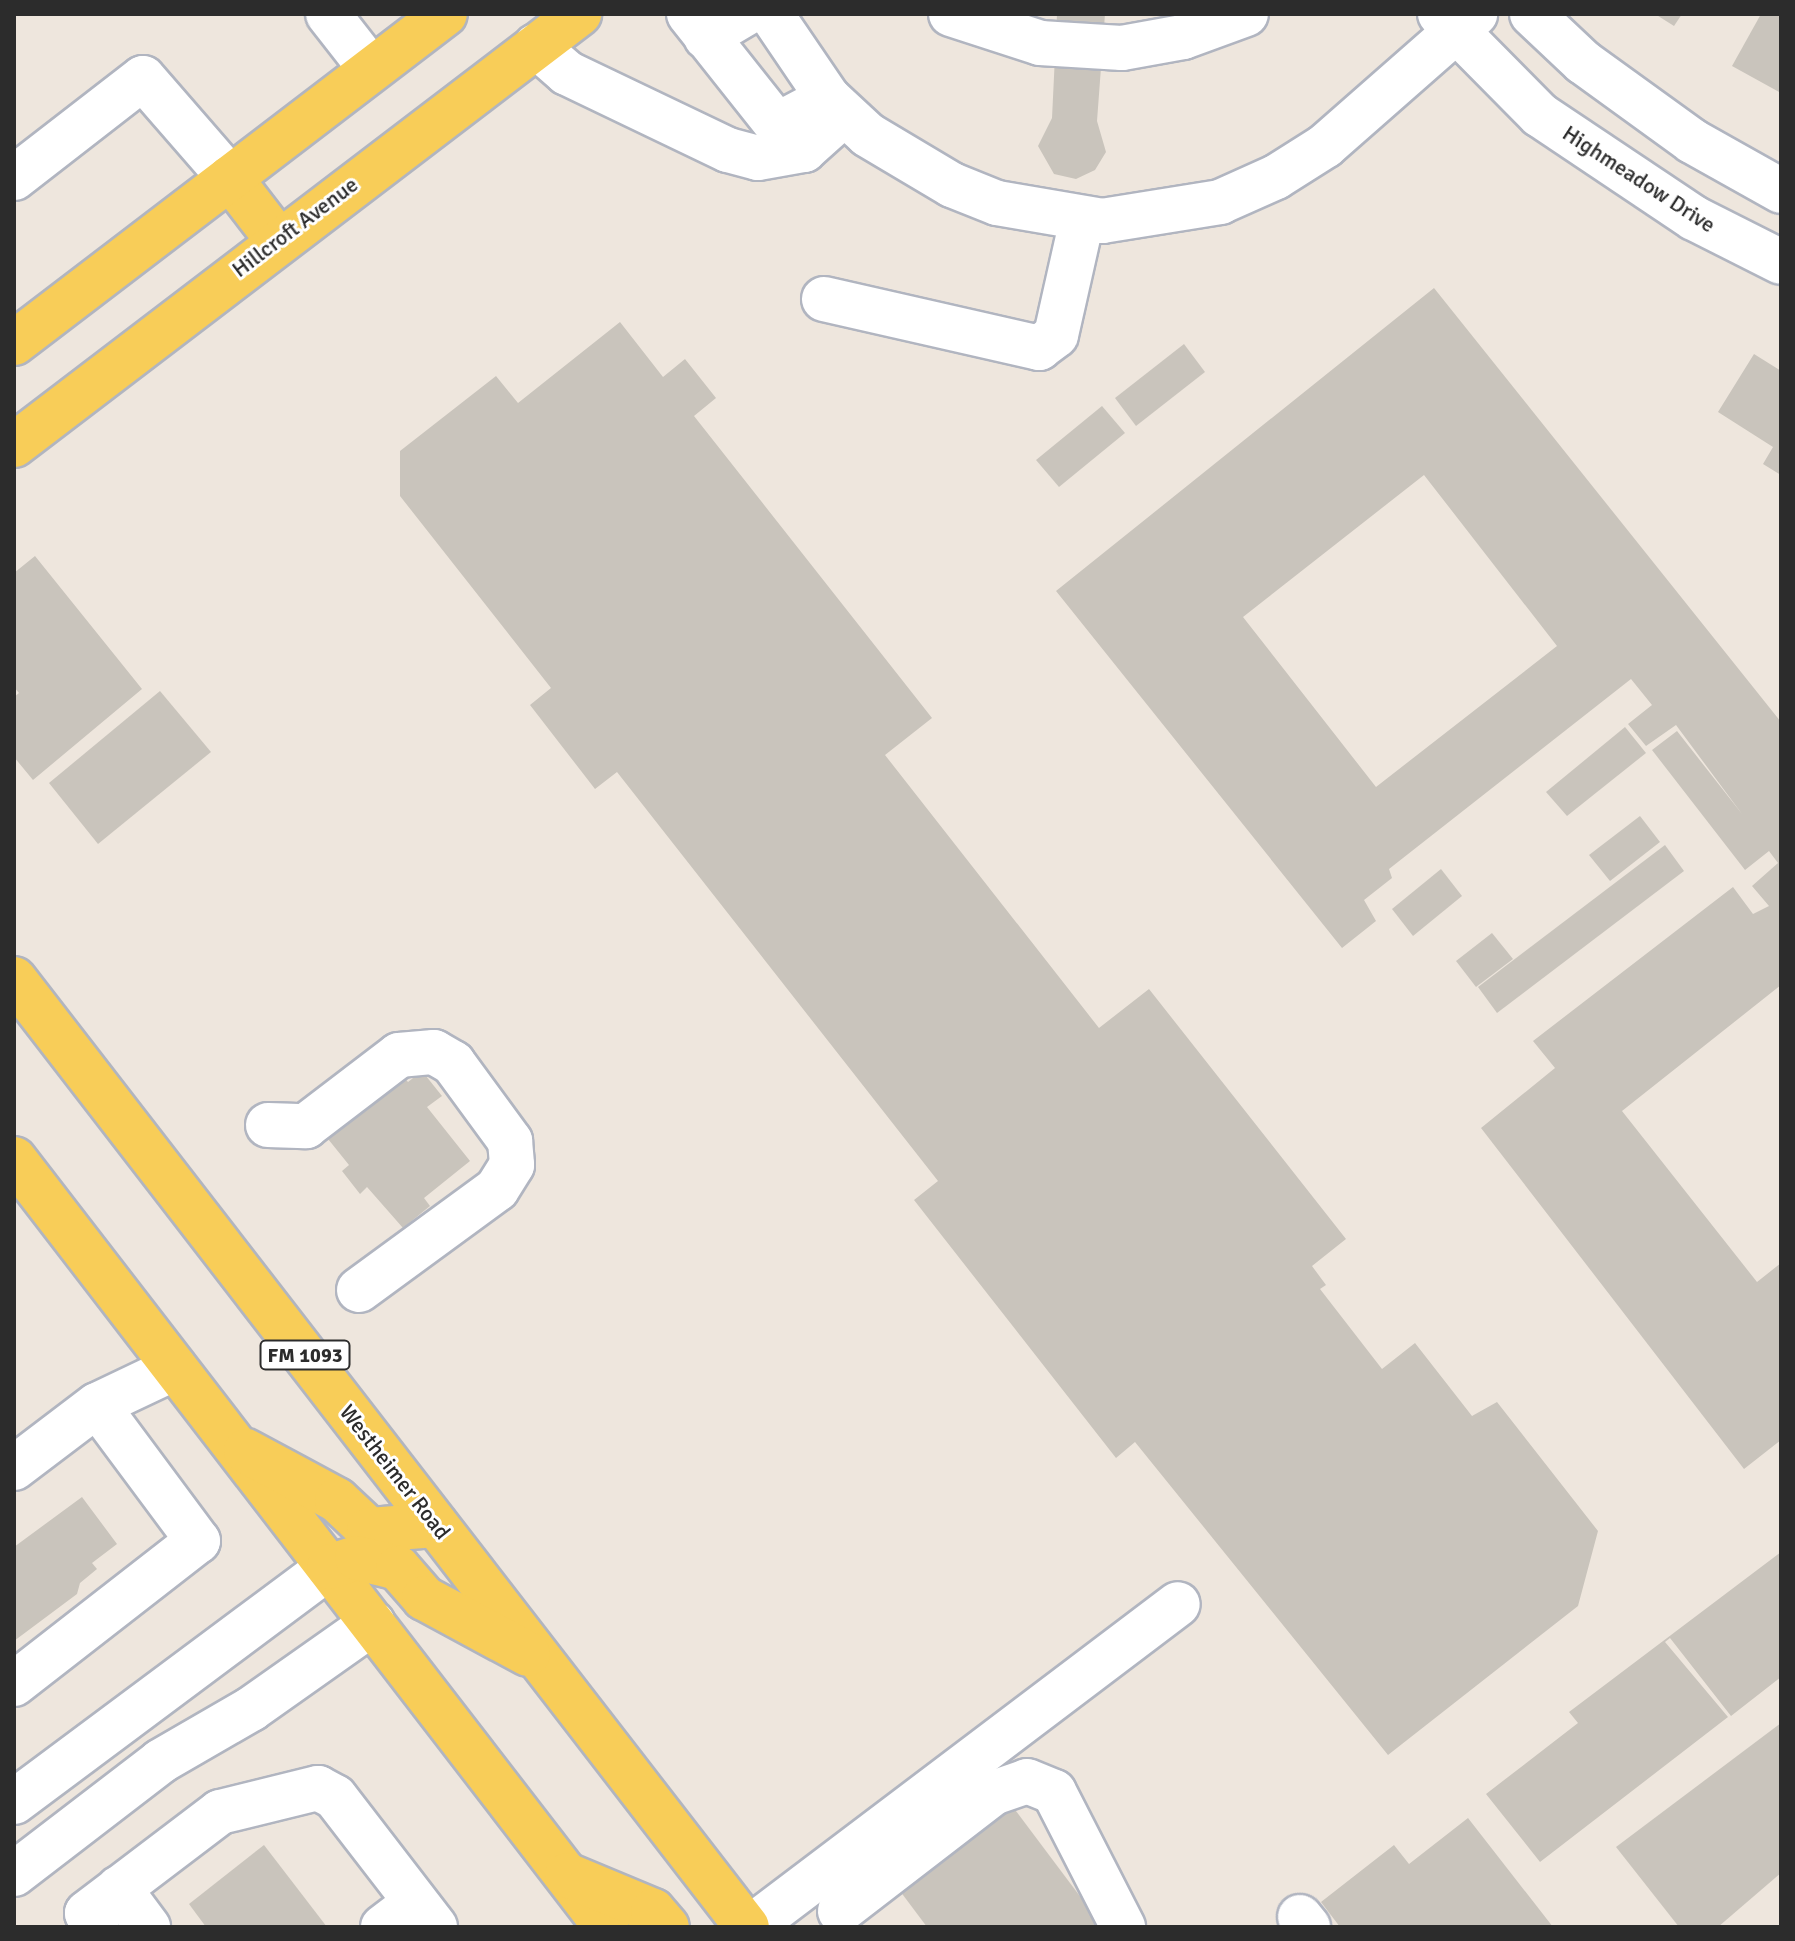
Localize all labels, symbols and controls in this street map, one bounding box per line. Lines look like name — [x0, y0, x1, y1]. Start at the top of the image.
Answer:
street label: Highmeadow Drive — [1558, 120, 1720, 238]
street label: Hillcroft Avenue — [227, 171, 363, 283]
road number: FM 1093 — [259, 1339, 351, 1371]
street label: Westheimer Road — [334, 1399, 456, 1545]

